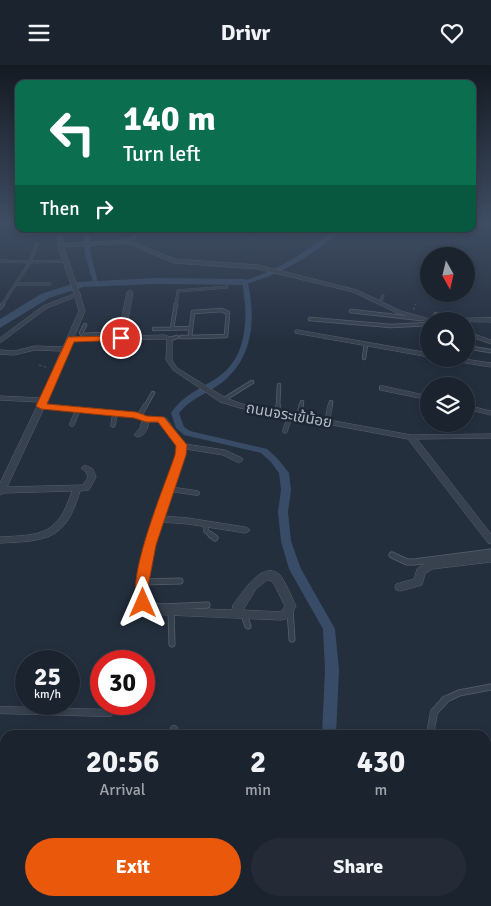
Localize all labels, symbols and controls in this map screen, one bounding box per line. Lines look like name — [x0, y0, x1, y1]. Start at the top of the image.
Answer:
icon: menu — [25, 19, 53, 47]
text: Drivr — [221, 19, 270, 46]
icon: heart — [438, 19, 466, 47]
text: 140 m — [123, 97, 216, 140]
icon: left — [40, 100, 105, 165]
text: Turn left — [123, 140, 201, 167]
icon: right — [90, 195, 118, 223]
text: Then — [40, 197, 80, 221]
north arrow — [420, 247, 475, 303]
map controls — [420, 247, 475, 432]
button: search — [420, 312, 475, 367]
pin — [100, 317, 142, 359]
icon: arrive — [107, 324, 135, 352]
button: layers — [420, 377, 475, 432]
street label: ถนนจระเข้น้อย — [245, 399, 333, 431]
position arrow — [116, 576, 168, 628]
speed limit sign: 30 — [90, 650, 155, 715]
text: 25 — [34, 661, 61, 692]
text: km/h — [34, 687, 61, 702]
text: 20:56 — [86, 744, 159, 781]
text: 2 — [250, 744, 266, 781]
text: 430 — [357, 744, 405, 781]
text: Arrival — [99, 780, 146, 800]
text: min — [245, 780, 271, 800]
text: m — [375, 780, 387, 800]
button: Exit — [25, 838, 241, 896]
button: Share — [251, 838, 466, 896]

